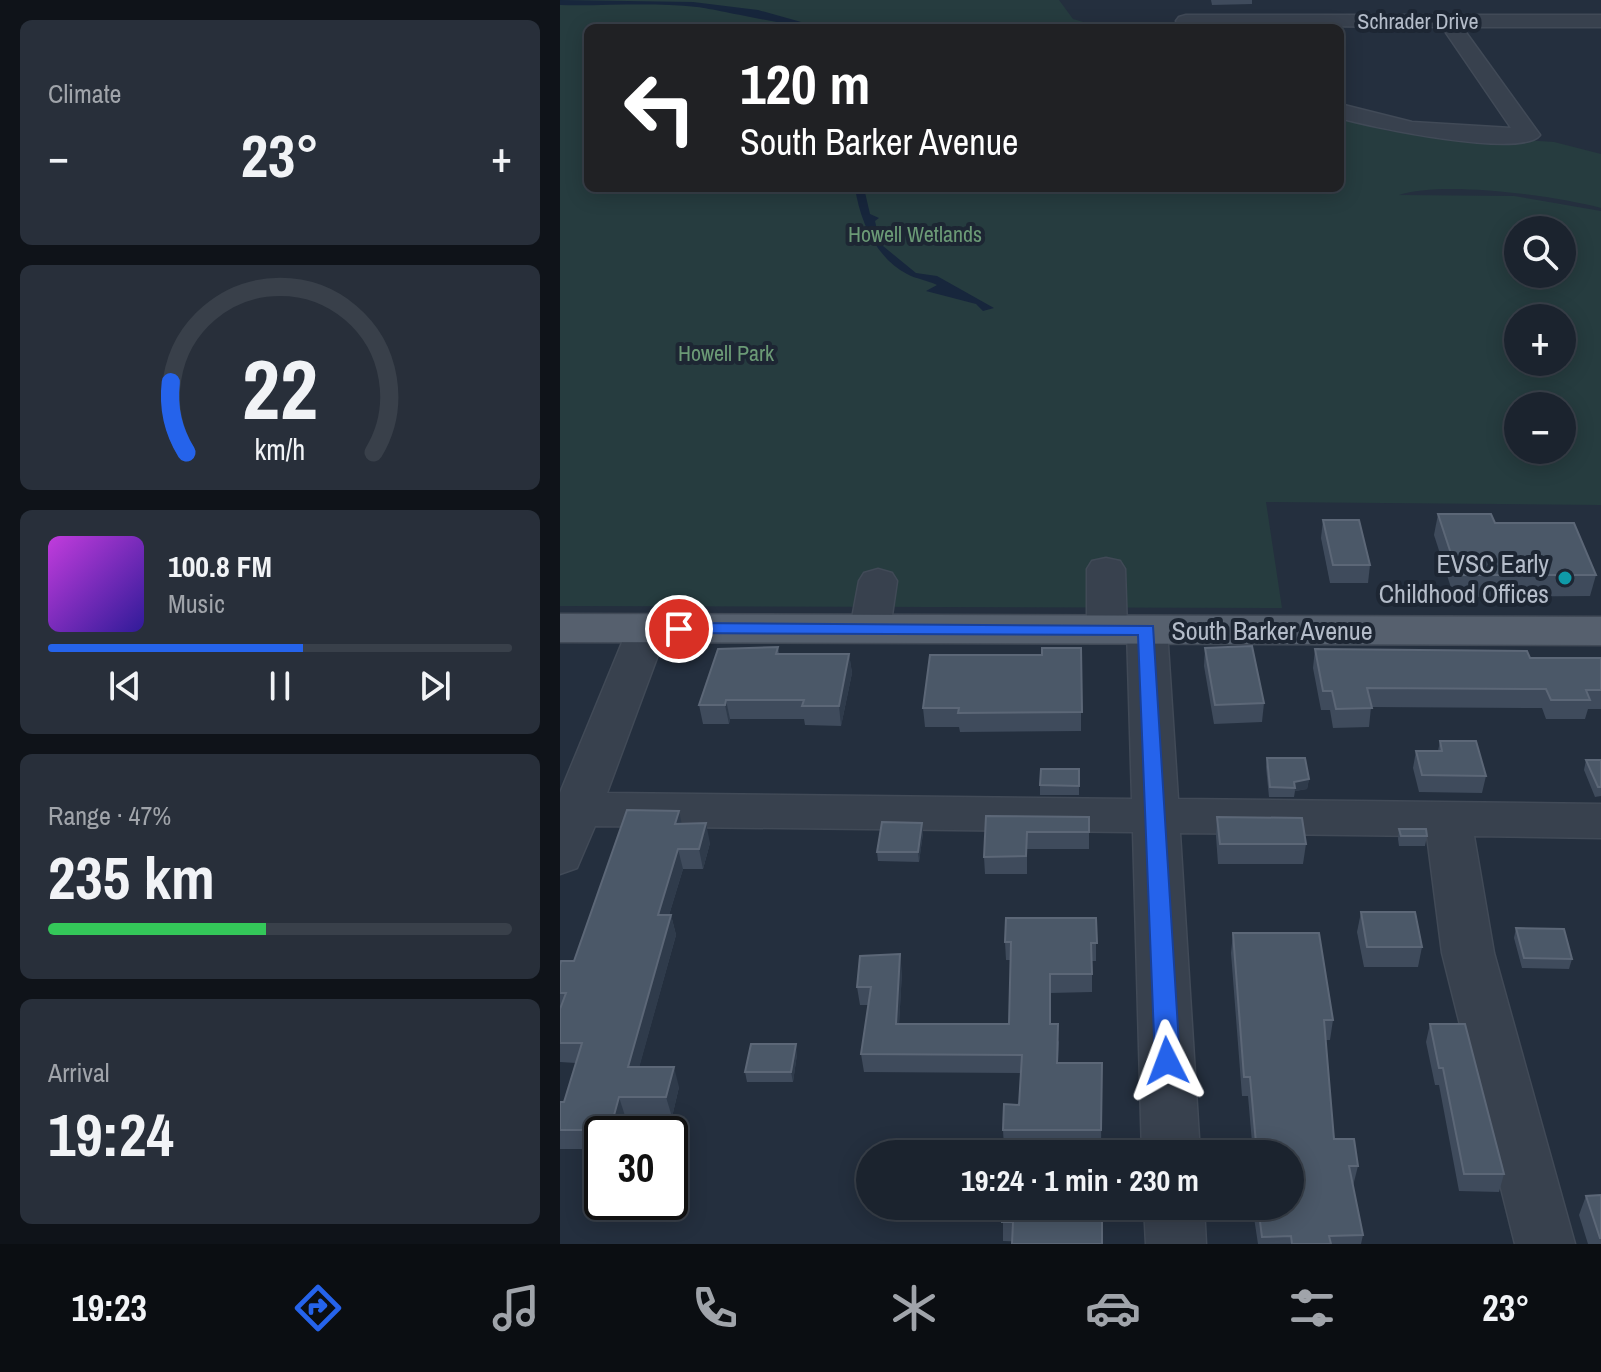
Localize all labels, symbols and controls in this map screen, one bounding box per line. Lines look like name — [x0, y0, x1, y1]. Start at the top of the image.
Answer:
street label: Schrader Drive — [1357, 6, 1479, 36]
text: 120 m — [740, 46, 870, 121]
icon: left — [608, 56, 712, 160]
text: Climate — [48, 76, 121, 111]
text: 23° — [241, 115, 319, 196]
text: South Barker Avenue — [740, 118, 1019, 166]
text: − — [48, 126, 69, 186]
text: + — [491, 126, 512, 186]
map controls — [1504, 216, 1576, 464]
button: search — [1504, 216, 1576, 288]
park label: Howell Wetlands — [848, 219, 982, 249]
button: + — [1504, 304, 1576, 376]
text: 22 — [242, 333, 318, 445]
park label: Howell Park — [678, 338, 775, 368]
button: − — [1504, 392, 1576, 464]
text: km/h — [255, 430, 305, 469]
text: 100.8 FM — [168, 546, 272, 586]
place label: EVSC Early Childhood Offices — [1379, 546, 1549, 611]
marker: EVSC Early Childhood Offices — [1556, 569, 1574, 587]
text: Music — [168, 586, 225, 621]
pin — [645, 595, 713, 663]
icon: arrive — [657, 607, 701, 651]
street label: South Barker Avenue — [1171, 613, 1373, 648]
icon: previous — [103, 664, 147, 708]
icon: pause — [258, 664, 302, 708]
icon: next — [413, 664, 457, 708]
text: Range · 47% — [48, 798, 171, 833]
text: 235 km — [48, 837, 215, 918]
position arrow — [1125, 1019, 1209, 1103]
text: Arrival — [48, 1055, 110, 1090]
text: 19:24 — [48, 1094, 174, 1175]
speed limit sign: 30 — [584, 1116, 688, 1220]
text: 19:24 · 1 min · 230 m — [961, 1160, 1199, 1200]
icon: directions — [290, 1280, 346, 1336]
icon: music — [488, 1280, 544, 1336]
icon: phone — [687, 1280, 743, 1336]
icon: climate — [886, 1280, 942, 1336]
icon: car — [1085, 1280, 1141, 1336]
icon: filters — [1284, 1280, 1340, 1336]
text: 19:23 — [71, 1284, 147, 1332]
text: 23° — [1482, 1284, 1530, 1332]

